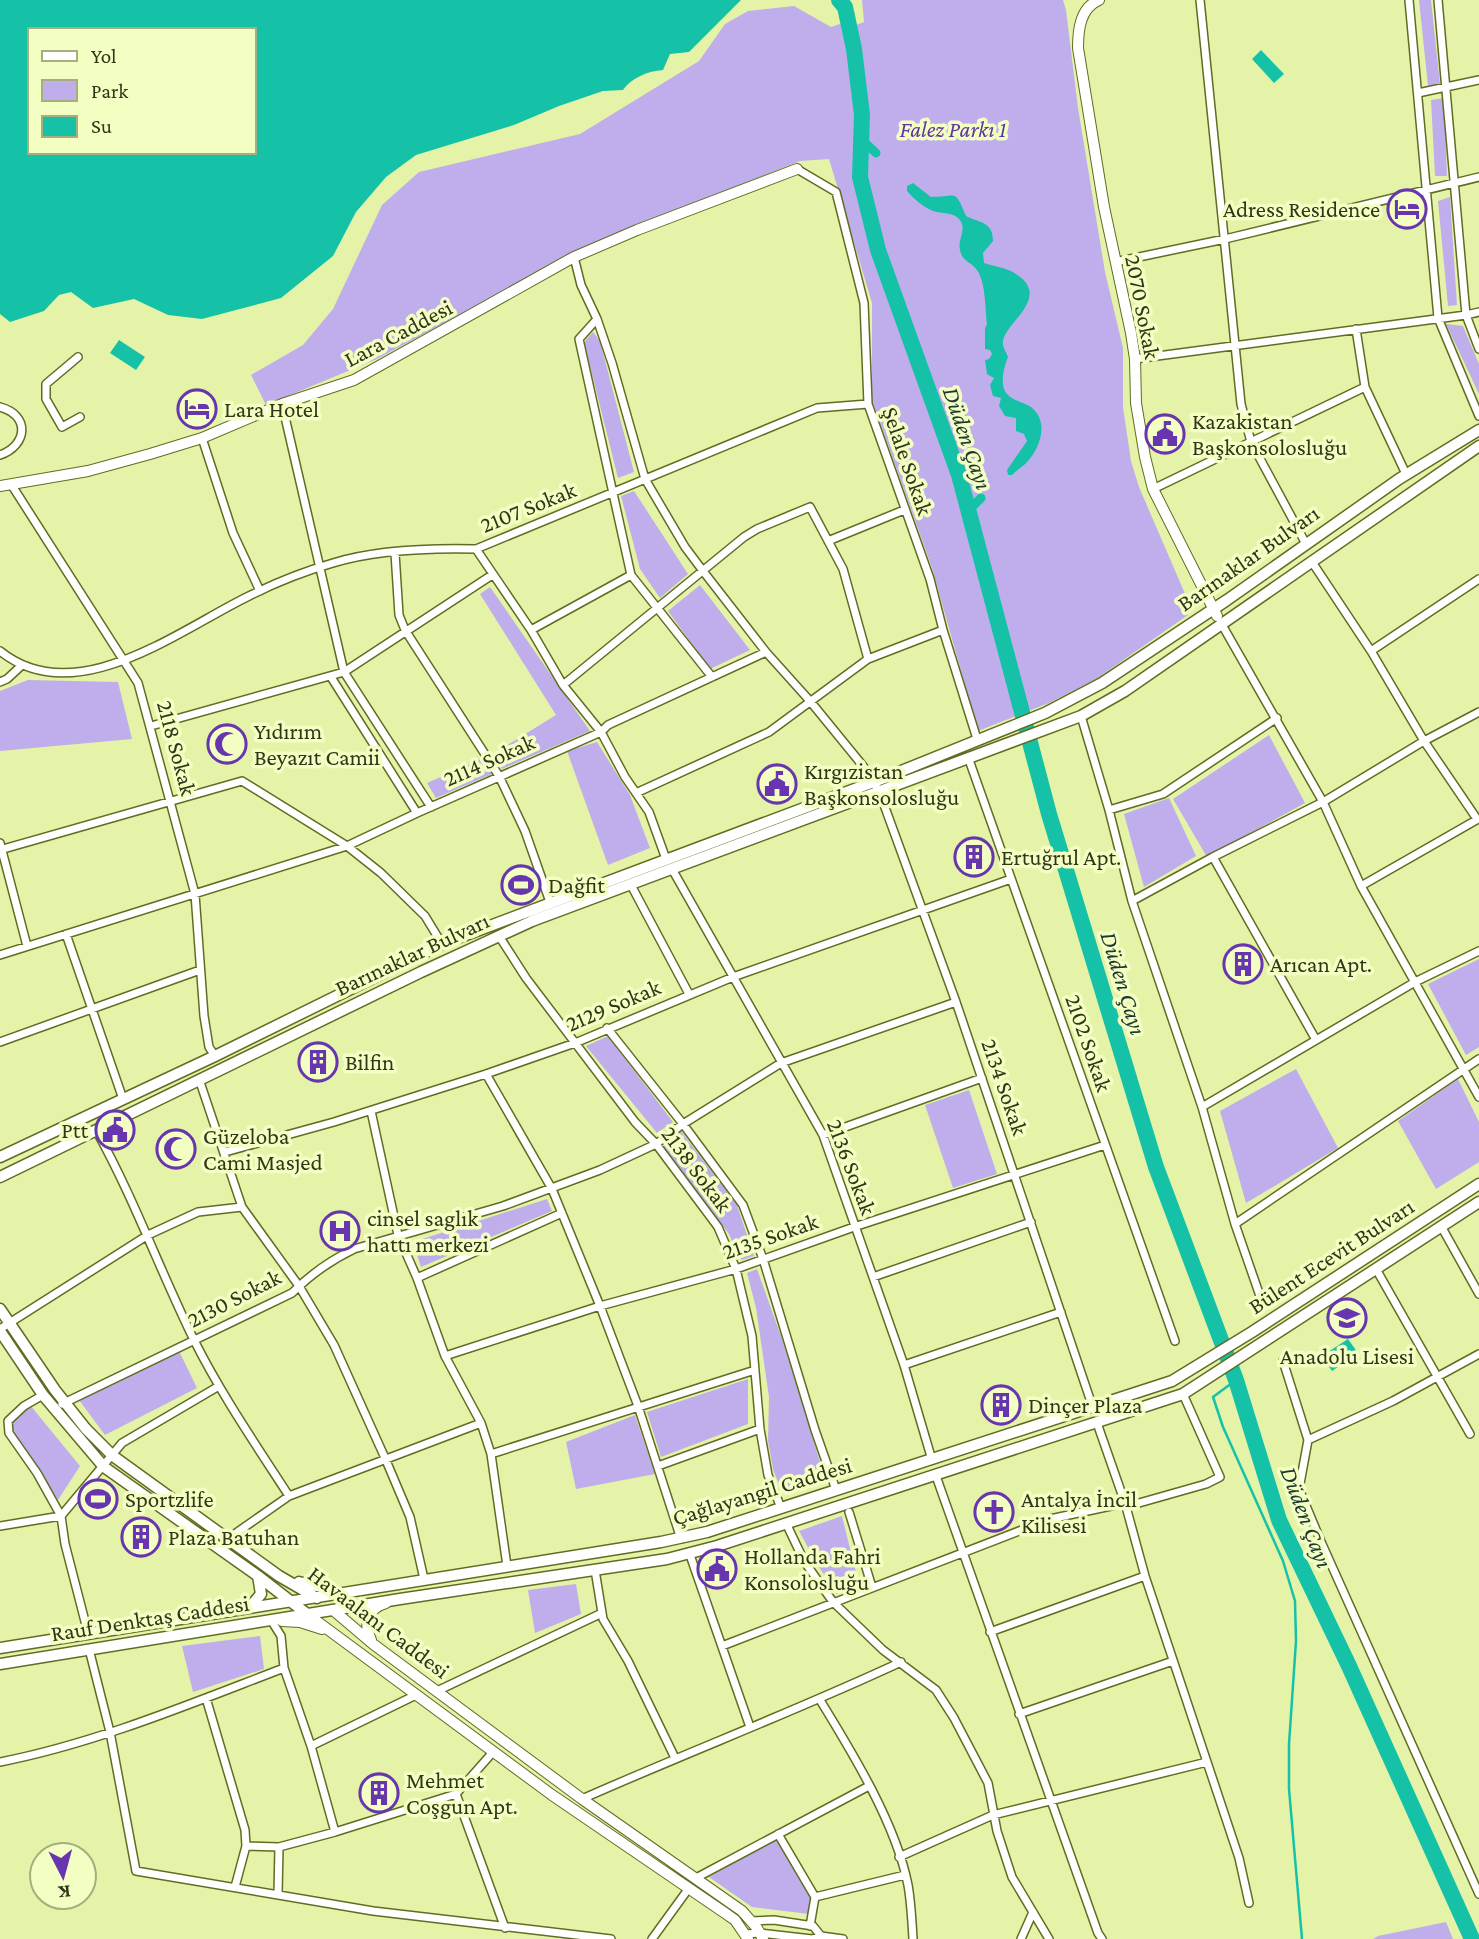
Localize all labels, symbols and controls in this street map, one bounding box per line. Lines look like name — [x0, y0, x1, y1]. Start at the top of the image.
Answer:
legend — [28, 28, 256, 154]
text: Yol — [91, 44, 117, 68]
text: Park — [91, 79, 128, 103]
text: Su — [91, 114, 112, 138]
park label: Falez Parkı 1 — [900, 116, 1006, 142]
hotel icon: Adress Residence — [1386, 188, 1428, 230]
place label: Adress Residence — [1223, 196, 1380, 222]
street label: 2070 Sokak — [1120, 253, 1166, 361]
street label: Lara Caddesi — [340, 294, 456, 372]
water label: Düden Çayı — [938, 383, 998, 493]
hotel icon: Lara Hotel — [176, 388, 218, 430]
place label: Lara Hotel — [224, 396, 319, 422]
street label: Şelale Sokak — [877, 403, 939, 519]
place label: Kazakistan Başkonsolosluğu — [1192, 408, 1347, 460]
public building icon: Kazakistan Başkonsolosluğu — [1144, 413, 1186, 455]
street label: 2107 Sokak — [476, 476, 580, 538]
street label: Barınaklar Bulvarı — [1172, 500, 1324, 616]
street label: 2118 Sokak — [152, 698, 202, 799]
place label: Yıdırım Beyazıt Camii — [254, 718, 380, 770]
mosque icon: Yıdırım Beyazıt Camii — [206, 723, 248, 765]
street label: 2114 Sokak — [439, 728, 539, 792]
place label: Kırgızistan Başkonsolosluğu — [804, 758, 959, 810]
public building icon: Kırgızistan Başkonsolosluğu — [756, 763, 798, 805]
building icon: Ertuğrul Apt. — [953, 836, 995, 878]
place label: Ertuğrul Apt. — [1001, 844, 1121, 870]
sports icon: Dağfit — [500, 864, 542, 906]
place label: Dağfit — [548, 872, 605, 898]
street label: Barınaklar Bulvarı — [331, 907, 493, 1001]
water label: Düden Çayı — [1095, 928, 1153, 1038]
building icon: Arıcan Apt. — [1222, 943, 1264, 985]
place label: Arıcan Apt. — [1270, 951, 1372, 977]
street label: 2129 Sokak — [562, 973, 664, 1037]
street label: 2102 Sokak — [1060, 991, 1118, 1095]
street label: 2134 Sokak — [976, 1035, 1034, 1139]
building icon: Bilfin — [297, 1041, 339, 1083]
place label: Bilfin — [345, 1049, 394, 1075]
public building icon: Ptt — [94, 1109, 136, 1151]
street label: 2136 Sokak — [822, 1116, 882, 1218]
place label: Ptt — [61, 1117, 88, 1143]
street label: 2138 Sokak — [656, 1121, 738, 1217]
place label: Güzeloba Cami Masjed — [203, 1123, 323, 1175]
mosque icon: Güzeloba Cami Masjed — [155, 1128, 197, 1170]
street label: Bülent Ecevit Bulvarı — [1243, 1193, 1419, 1319]
place label: cinsel saglık hattı merkezi — [367, 1205, 489, 1257]
street label: 2135 Sokak — [719, 1208, 821, 1264]
hospital icon: cinsel saglık hattı merkezi — [319, 1210, 361, 1252]
street label: 2130 Sokak — [183, 1263, 285, 1333]
school or university icon: Anadolu Lisesi — [1326, 1297, 1368, 1339]
place label: Anadolu Lisesi — [1280, 1343, 1414, 1369]
building icon: Dinçer Plaza — [980, 1384, 1022, 1426]
place label: Dinçer Plaza — [1028, 1392, 1143, 1418]
street label: Çağlayangil Caddesi — [669, 1451, 855, 1531]
water label: Düden Çayı — [1275, 1462, 1339, 1572]
sports icon: Sportzlife — [77, 1478, 119, 1520]
place label: Sportzlife — [125, 1486, 214, 1512]
place label: Antalya İncil Kilisesi — [1021, 1486, 1137, 1538]
church icon: Antalya İncil Kilisesi — [973, 1491, 1015, 1533]
building icon: Plaza Batuhan — [120, 1516, 162, 1558]
place label: Plaza Batuhan — [168, 1524, 299, 1550]
place label: Hollanda Fahri Konsolosluğu — [744, 1543, 881, 1595]
public building icon: Hollanda Fahri Konsolosluğu — [696, 1548, 738, 1590]
street label: Havaalanı Caddesi — [303, 1560, 455, 1684]
street label: Rauf Denktaş Caddesi — [49, 1589, 251, 1647]
place label: Mehmet Coşgun Apt. — [406, 1767, 518, 1819]
building icon: Mehmet Coşgun Apt. — [358, 1772, 400, 1814]
north arrow — [28, 1841, 98, 1911]
text: K — [57, 1881, 72, 1904]

